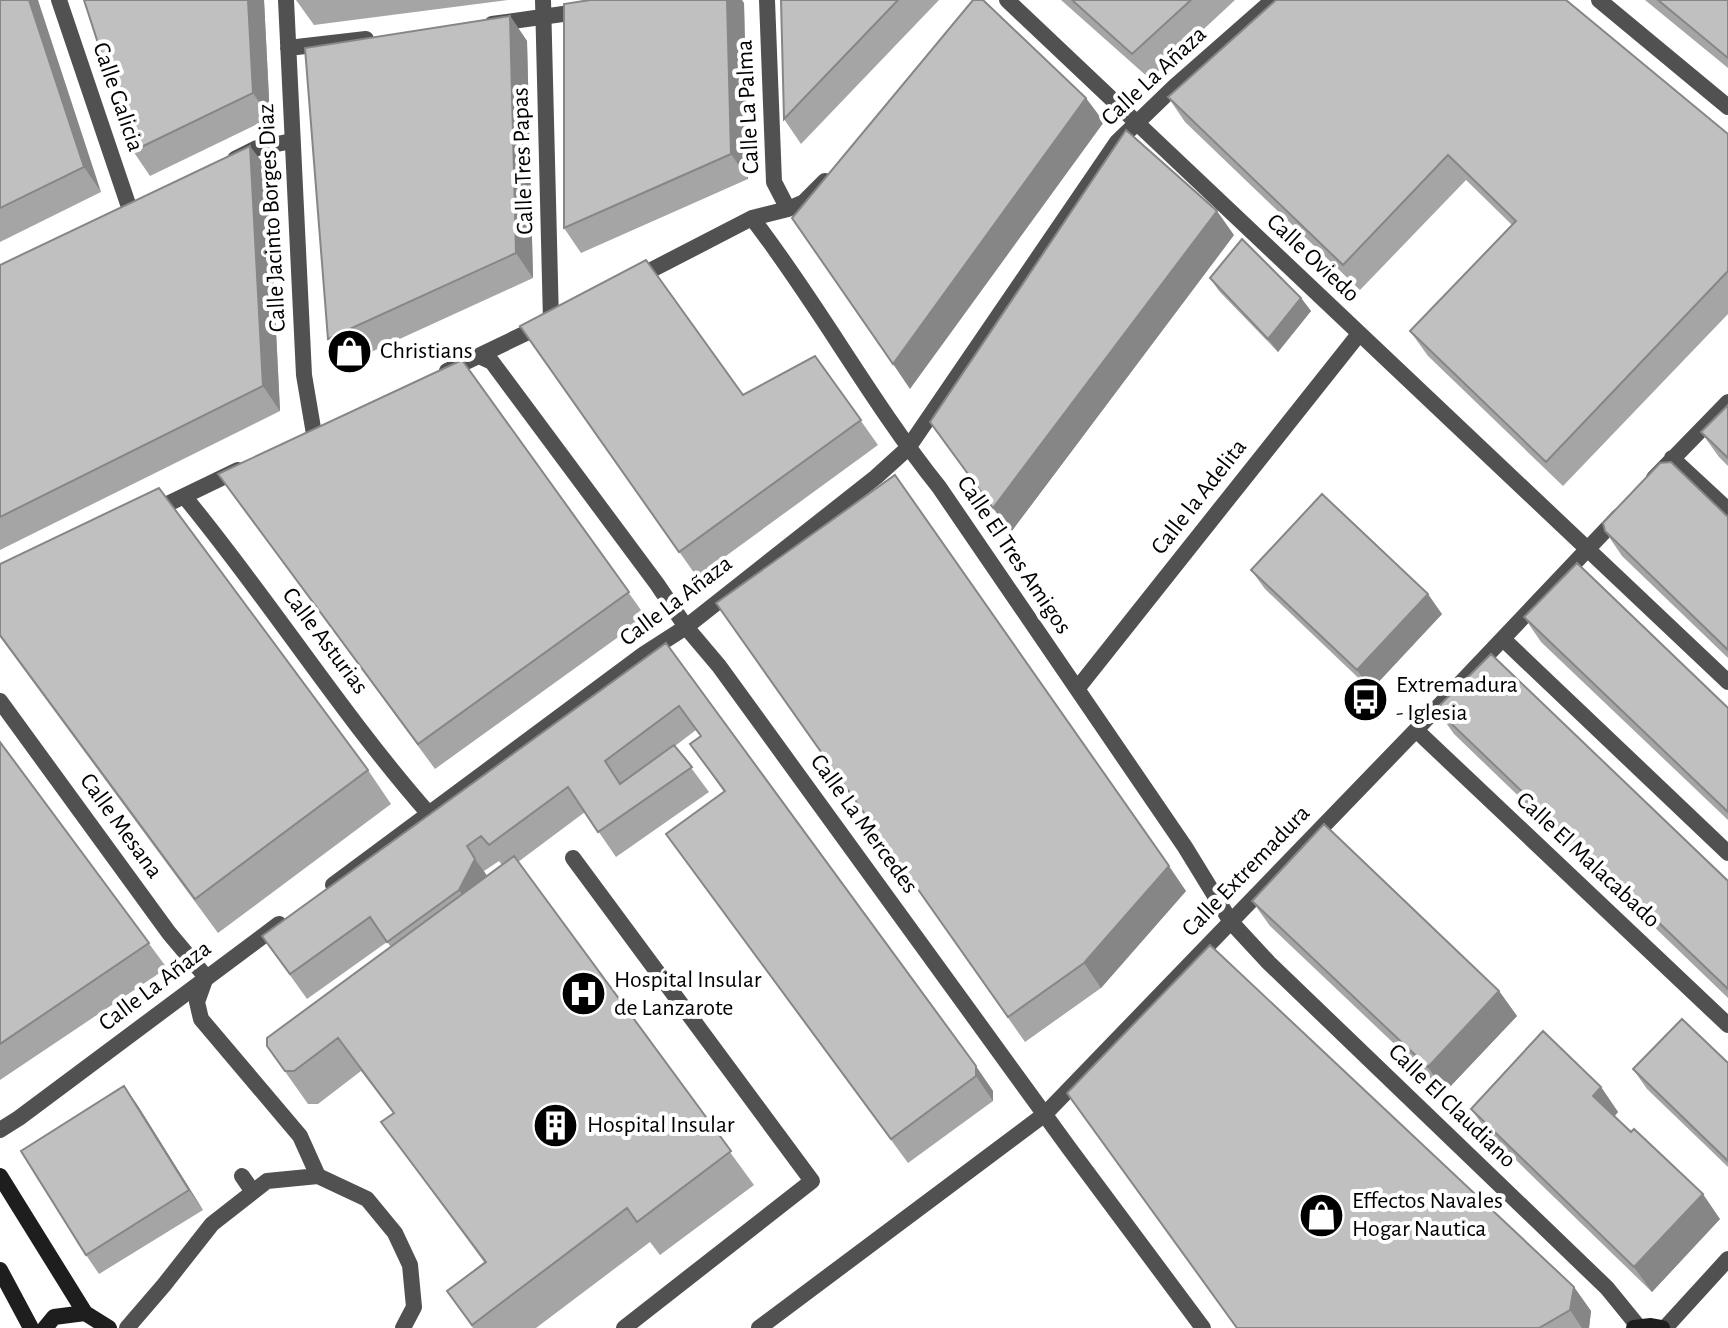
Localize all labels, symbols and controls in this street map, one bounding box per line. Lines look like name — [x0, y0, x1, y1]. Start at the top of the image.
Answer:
street label: Calle La Añaza — [1097, 22, 1211, 130]
street label: Calle Galicia — [88, 39, 148, 155]
street label: Calle La Palma — [732, 39, 764, 175]
street label: Calle Tres Papas — [508, 87, 538, 235]
street label: Calle Jacinto Borges Diaz — [254, 103, 290, 333]
street label: Calle Oviedo — [1262, 209, 1364, 307]
shop icon: Christians — [325, 327, 373, 375]
place label: Christians — [380, 339, 473, 363]
street label: Calle la Adelita — [1147, 435, 1251, 559]
street label: Calle El Tres Amigos — [952, 472, 1076, 638]
street label: Calle La Añaza — [615, 551, 737, 651]
street label: Calle Asturias — [277, 583, 373, 699]
place label: Extremadura - Iglesia — [1396, 673, 1518, 725]
bus stop icon: Extremadura - Iglesia — [1341, 675, 1389, 723]
street label: Calle La Mercedes — [806, 750, 922, 898]
street label: Calle Mesana — [75, 769, 167, 883]
street label: Calle El Malacabado — [1512, 788, 1664, 932]
street label: Calle Extremadura — [1178, 801, 1314, 941]
street label: Calle La Añaza — [94, 936, 216, 1036]
place label: Hospital Insular de Lanzarote — [614, 968, 762, 1020]
hospital icon: Hospital Insular de Lanzarote — [559, 970, 607, 1018]
street label: Calle El Claudiano — [1384, 1039, 1520, 1173]
building icon: Hospital Insular — [532, 1101, 580, 1149]
place label: Hospital Insular — [587, 1113, 735, 1137]
place label: Effectos Navales Hogar Nautica — [1352, 1189, 1503, 1241]
shop icon: Effectos Navales Hogar Nautica — [1297, 1191, 1345, 1239]

